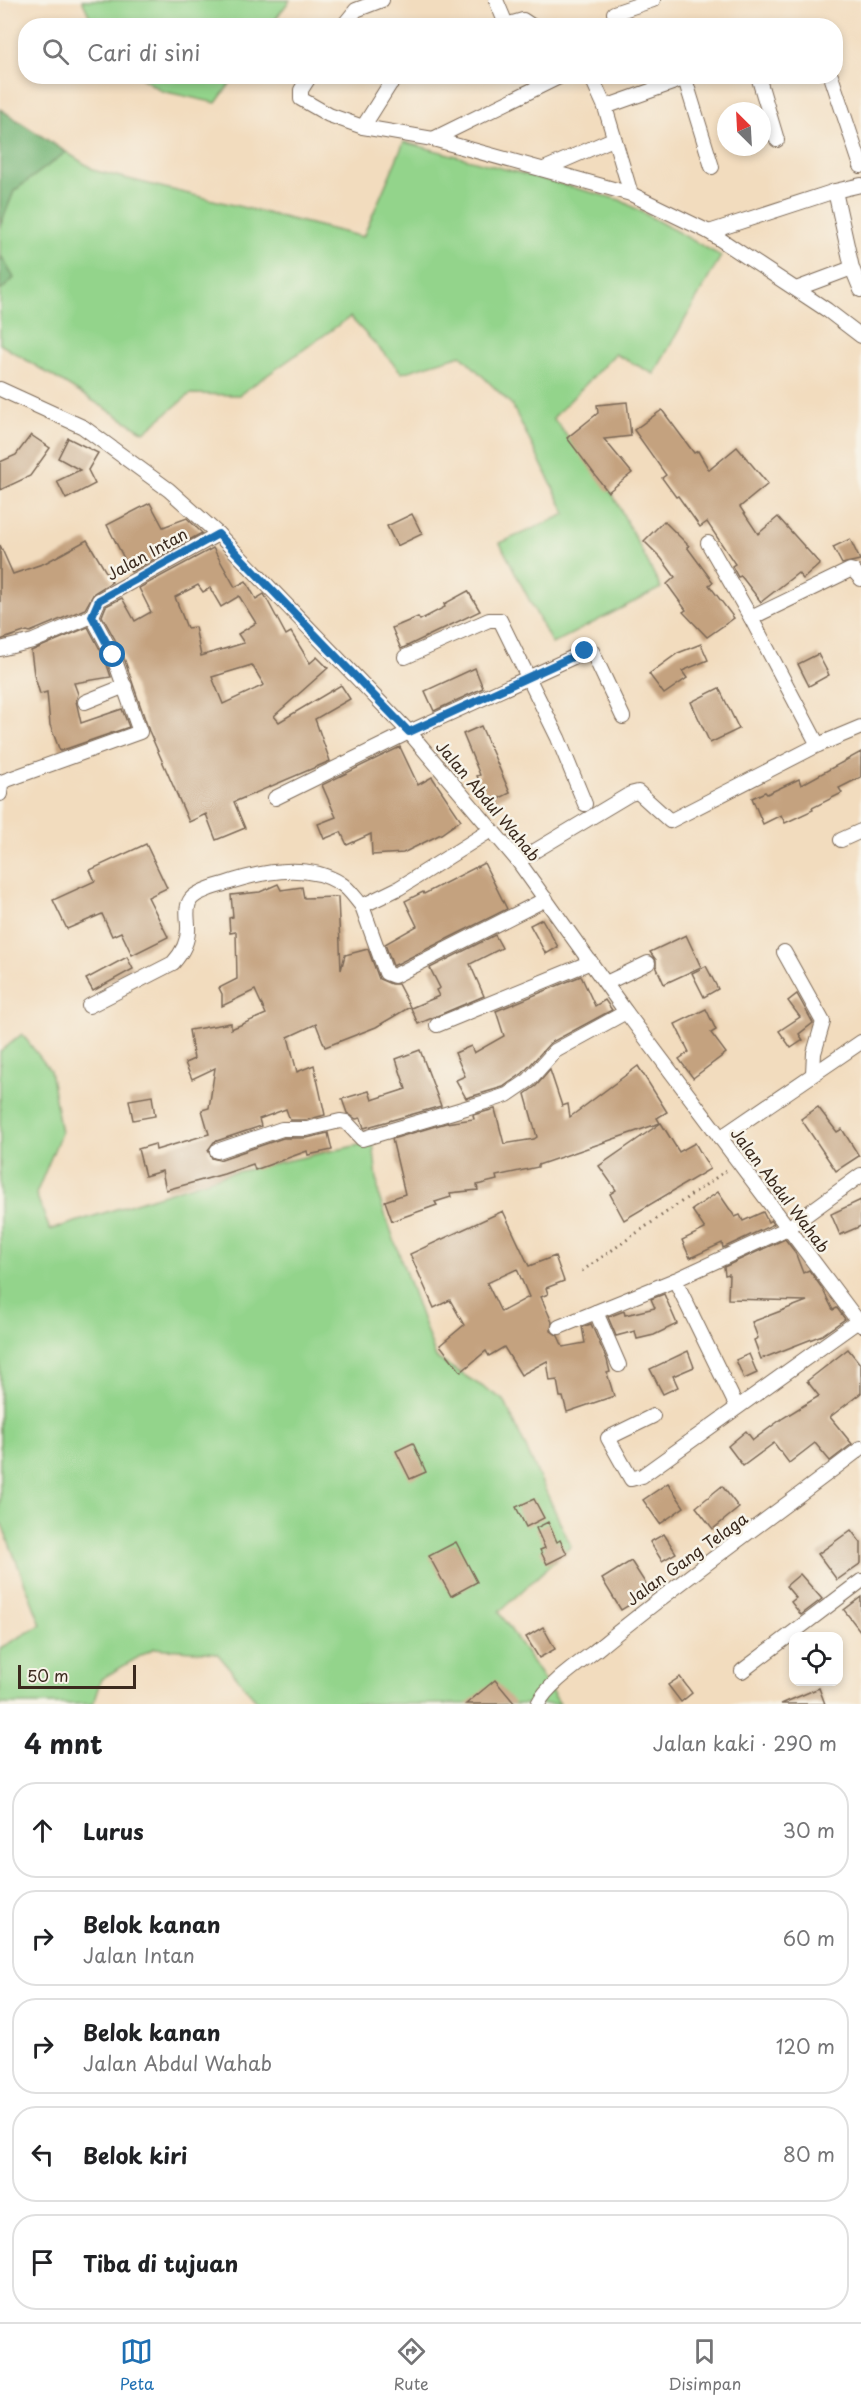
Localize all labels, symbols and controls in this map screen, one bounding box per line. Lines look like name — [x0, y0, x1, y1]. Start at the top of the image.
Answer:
search box — [18, 18, 843, 84]
icon: search — [39, 35, 72, 68]
text: Cari di sini — [87, 35, 200, 68]
north arrow — [717, 102, 771, 156]
street label: Jalan Intan — [102, 521, 191, 585]
route end — [571, 637, 597, 663]
route start — [99, 641, 125, 667]
street label: Jalan Abdul Wahab — [431, 735, 547, 866]
street label: Jalan Abdul Wahab — [726, 1122, 836, 1257]
street label: Jalan Gang Telaga — [621, 1505, 753, 1611]
map controls — [789, 1632, 843, 1686]
button: locate — [789, 1632, 843, 1686]
scale bar — [18, 1662, 136, 1690]
text: 50 m — [27, 1663, 68, 1687]
text: 4 mnt — [24, 1724, 103, 1763]
text: Jalan kaki · 290 m — [653, 1728, 837, 1758]
icon: ahead — [26, 1814, 59, 1847]
text: Lurus — [83, 1814, 144, 1847]
text: 30 m — [782, 1815, 835, 1845]
text: Belok kanan — [83, 1907, 220, 1940]
icon: right — [26, 1922, 59, 1955]
text: 60 m — [783, 1923, 835, 1953]
text: Jalan Intan — [83, 1940, 195, 1970]
text: Belok kanan — [83, 2015, 220, 2048]
icon: right — [26, 2030, 59, 2063]
text: 120 m — [776, 2031, 835, 2061]
text: Jalan Abdul Wahab — [83, 2048, 272, 2078]
icon: left — [26, 2138, 59, 2171]
text: Belok kiri — [83, 2138, 187, 2171]
text: 80 m — [783, 2139, 835, 2169]
icon: arrive — [26, 2246, 59, 2279]
text: Tiba di tujuan — [83, 2246, 238, 2279]
tab: Peta — [120, 2335, 154, 2395]
tab: Rute — [394, 2335, 429, 2395]
tab: Disimpan — [668, 2335, 741, 2395]

